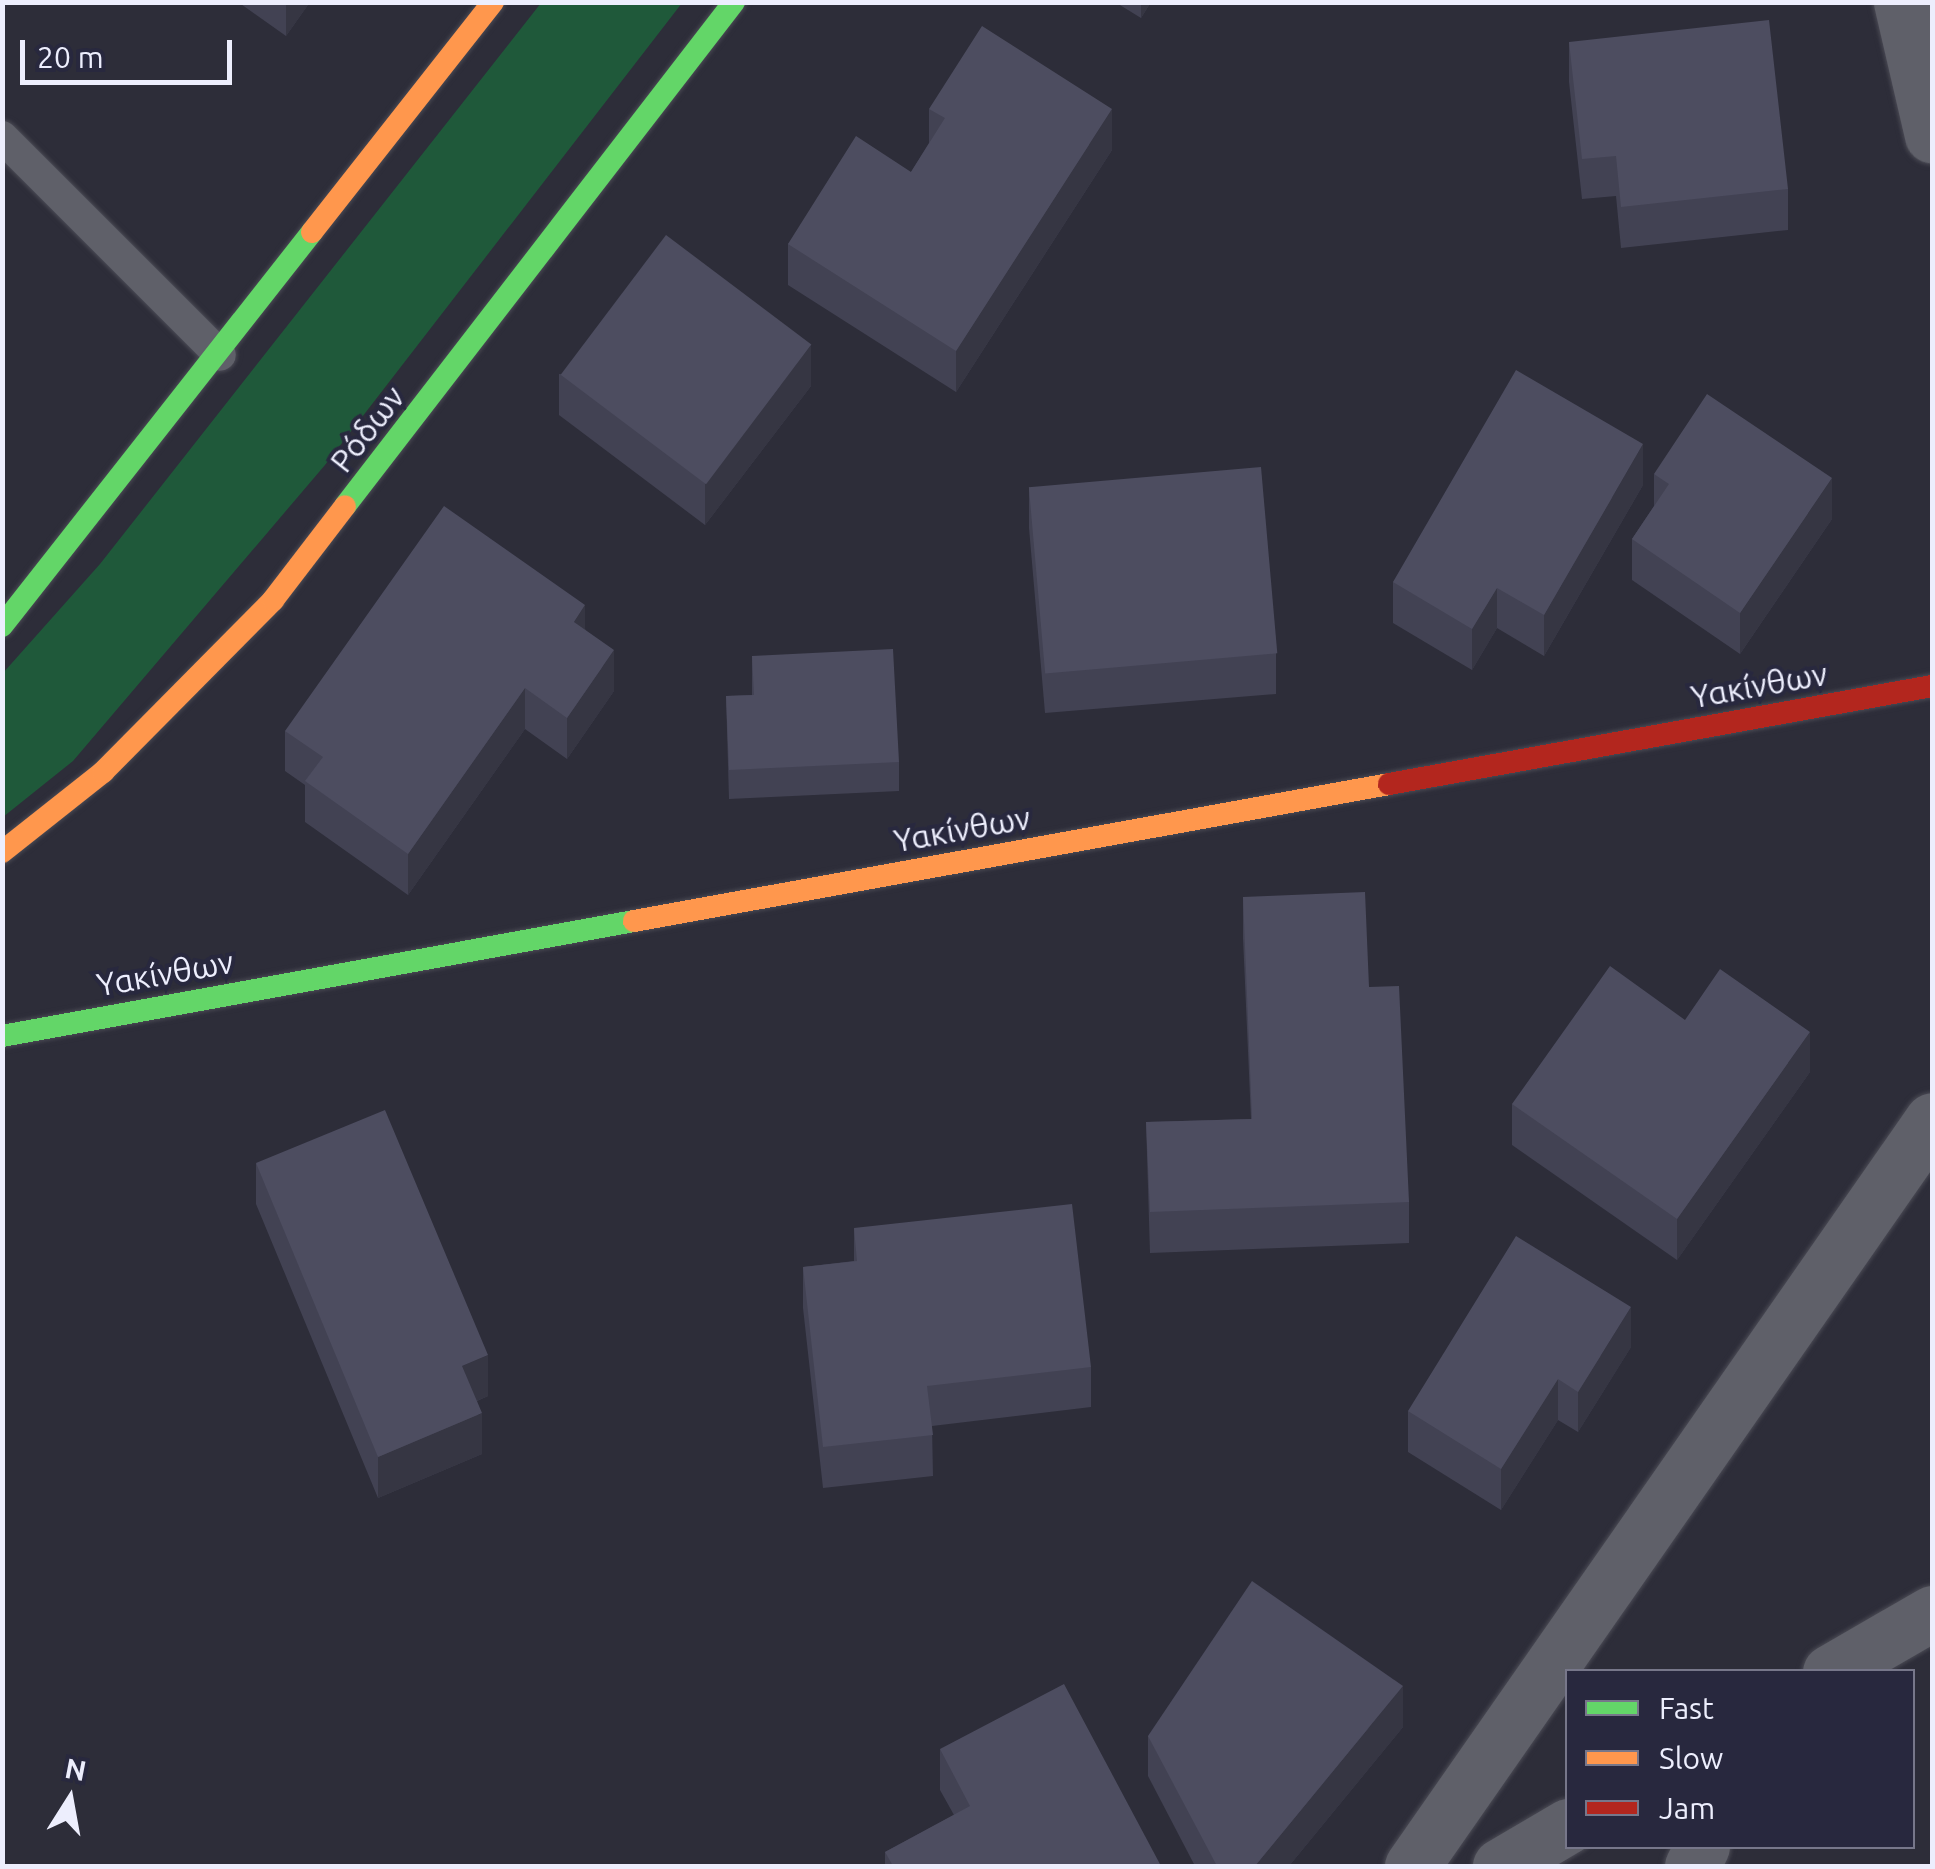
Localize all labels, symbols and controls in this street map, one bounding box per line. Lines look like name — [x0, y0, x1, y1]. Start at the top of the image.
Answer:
scale bar — [25, 20, 238, 82]
text: 20 m — [37, 40, 104, 74]
street label: Ρόδων — [322, 378, 412, 480]
street label: Υακίνθων — [1688, 654, 1830, 716]
street label: Υακίνθων — [891, 798, 1033, 860]
street label: Υακίνθων — [94, 942, 236, 1004]
legend — [1565, 1669, 1915, 1849]
text: Fast — [1659, 1691, 1714, 1725]
text: Slow — [1659, 1741, 1723, 1775]
north arrow — [20, 1749, 120, 1849]
text: N — [63, 1752, 89, 1786]
text: Jam — [1659, 1791, 1715, 1825]

